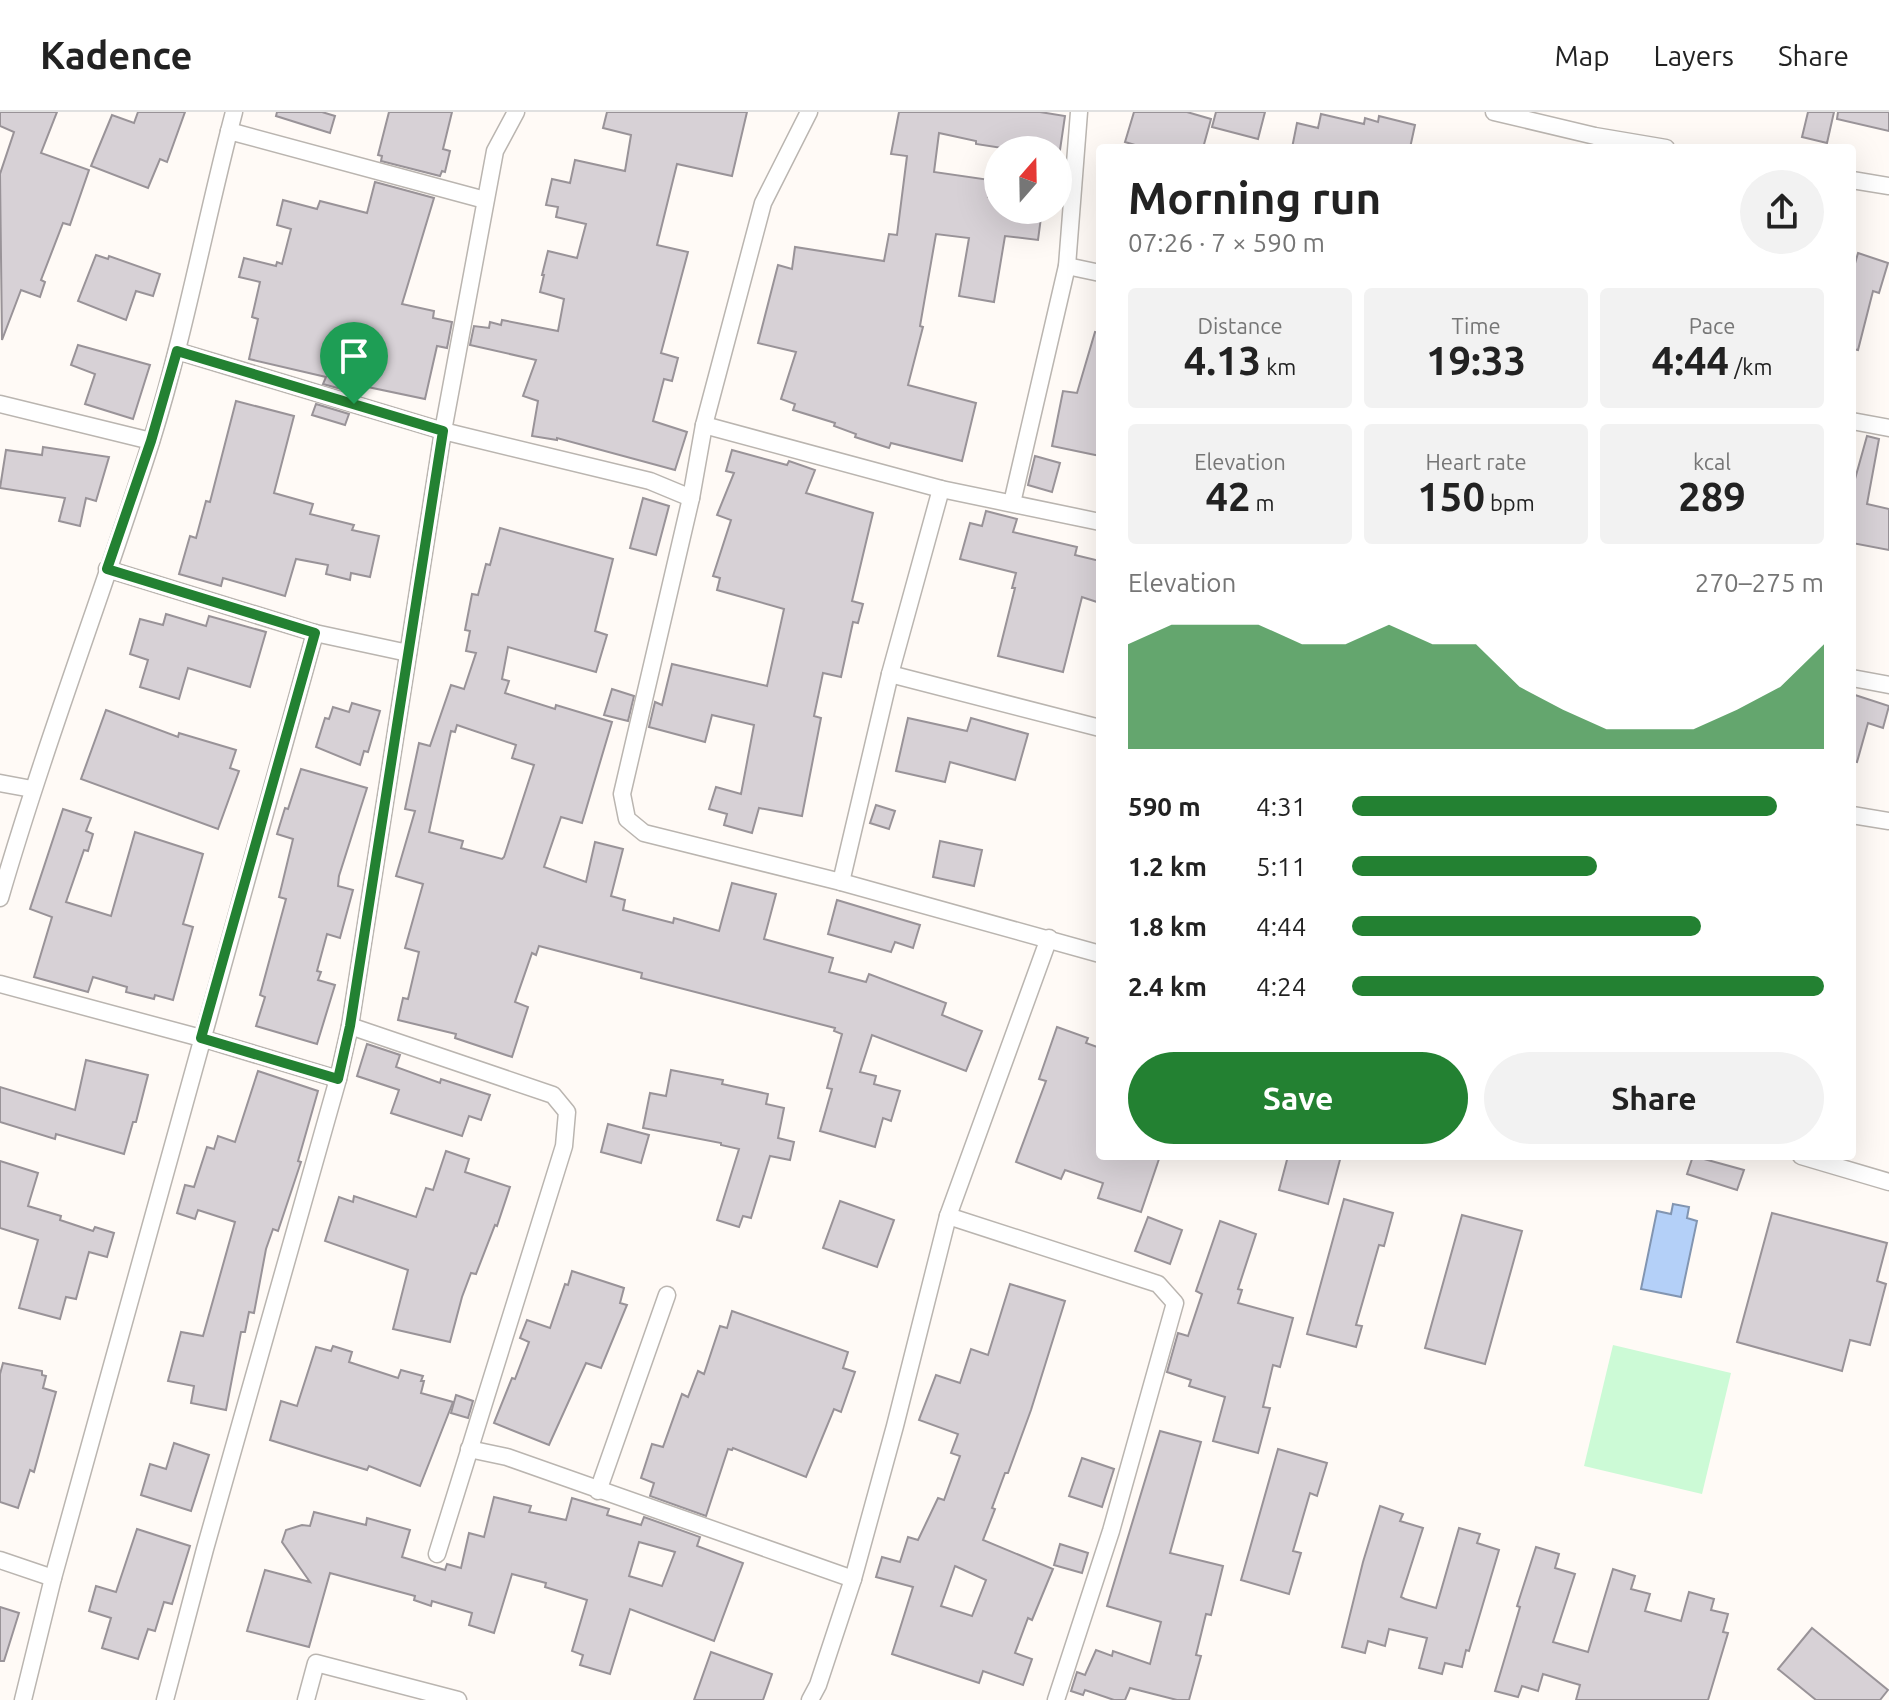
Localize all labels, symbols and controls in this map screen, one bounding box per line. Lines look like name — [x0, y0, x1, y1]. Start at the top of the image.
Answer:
text: Kadence — [40, 34, 192, 76]
text: Map — [1554, 40, 1610, 71]
text: Layers — [1654, 40, 1734, 71]
text: Share — [1778, 40, 1849, 71]
north arrow — [984, 136, 1072, 224]
map controls — [984, 136, 1072, 224]
button: share — [1740, 170, 1824, 254]
text: Morning run — [1128, 173, 1381, 222]
text: 07:26 · 7 × 590 m — [1128, 228, 1325, 257]
text: Distance — [1197, 313, 1283, 338]
text: Time — [1451, 313, 1501, 338]
text: Pace — [1689, 313, 1735, 338]
pin — [320, 322, 388, 404]
icon: arrive — [332, 334, 376, 378]
text: 4.13 — [1184, 338, 1261, 383]
text: 19:33 — [1426, 338, 1526, 383]
text: 4:44 — [1652, 338, 1729, 383]
text: km — [1261, 354, 1296, 379]
text: /km — [1729, 354, 1772, 379]
text: Elevation — [1194, 449, 1286, 474]
text: Heart rate — [1425, 449, 1527, 474]
text: kcal — [1693, 449, 1731, 474]
text: 42 — [1205, 474, 1251, 519]
text: 150 — [1417, 474, 1485, 519]
text: 289 — [1678, 474, 1746, 519]
text: m — [1251, 490, 1275, 515]
text: bpm — [1485, 490, 1535, 515]
text: Elevation — [1128, 568, 1236, 597]
text: 270–275 m — [1695, 568, 1824, 597]
text: 590 m — [1128, 792, 1201, 821]
text: 4:31 — [1256, 792, 1306, 821]
text: 1.2 km — [1128, 852, 1207, 881]
text: 5:11 — [1256, 852, 1306, 881]
text: 1.8 km — [1128, 912, 1207, 941]
text: 4:44 — [1256, 912, 1306, 941]
text: 2.4 km — [1128, 972, 1207, 1001]
text: 4:24 — [1256, 972, 1306, 1001]
button: Save — [1128, 1052, 1468, 1144]
button: Share — [1484, 1052, 1824, 1144]

